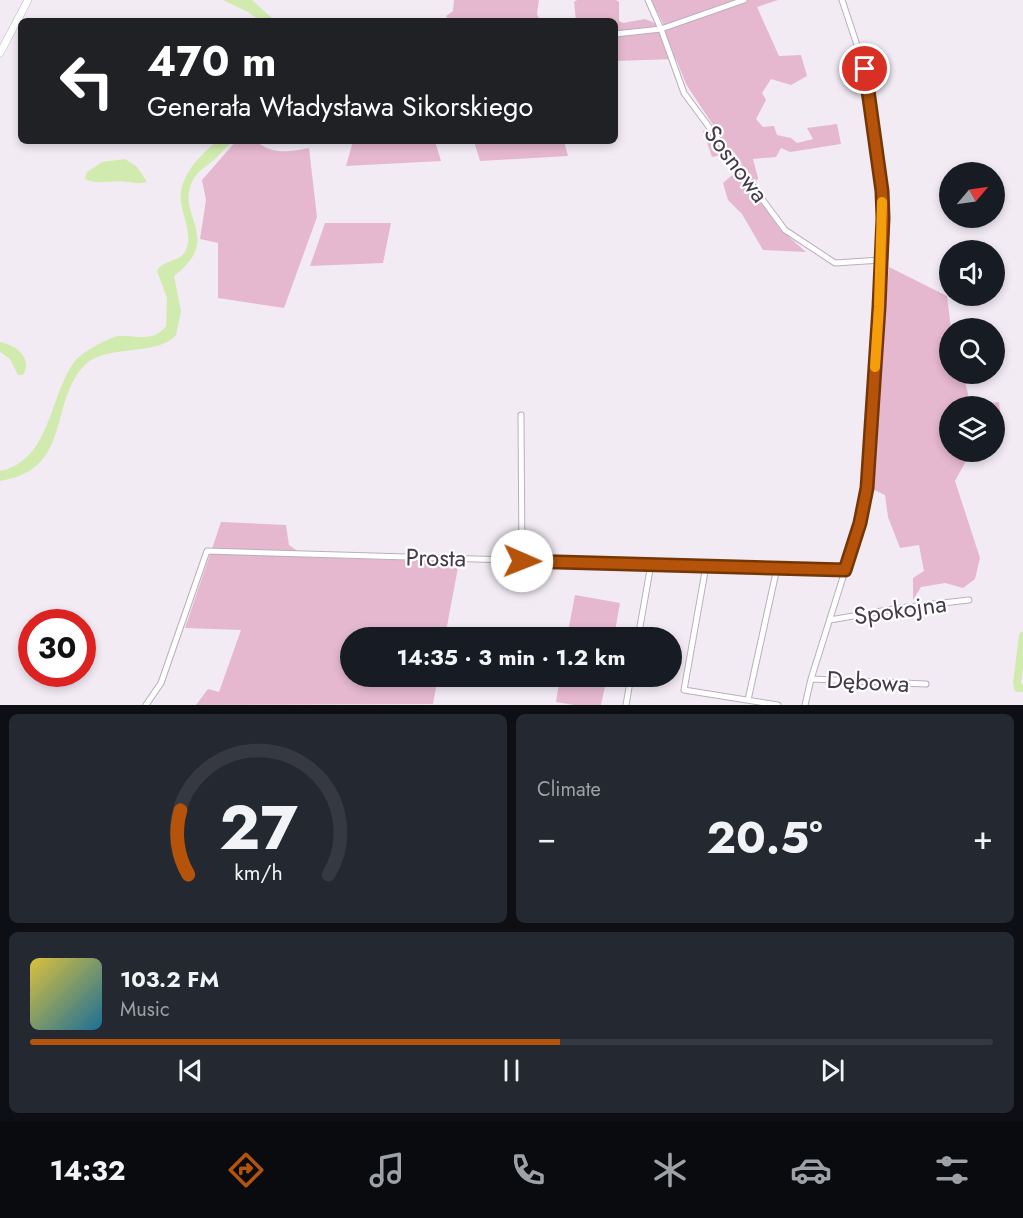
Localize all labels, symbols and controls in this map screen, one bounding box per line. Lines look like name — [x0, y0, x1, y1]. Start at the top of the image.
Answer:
text: 470 m — [147, 31, 277, 92]
icon: left — [48, 42, 126, 120]
pin — [839, 43, 890, 94]
icon: arrive — [848, 52, 881, 85]
text: Generała Władysława Sikorskiego — [147, 87, 533, 126]
street label: Sosnowa — [696, 118, 777, 210]
north arrow — [939, 162, 1005, 228]
map controls — [939, 162, 1005, 462]
button: sound — [939, 240, 1005, 306]
button: search — [939, 318, 1005, 384]
button: layers — [939, 396, 1005, 462]
position arrow — [490, 529, 554, 593]
street label: Prosta — [405, 539, 467, 576]
street label: Spokojna — [851, 586, 949, 633]
speed limit sign: 30 — [18, 609, 96, 687]
text: 14:35 · 3 min · 1.2 km — [396, 641, 626, 673]
street label: Dębowa — [826, 662, 910, 701]
text: Climate — [537, 775, 601, 804]
text: 27 — [219, 782, 298, 872]
text: 20.5° — [706, 805, 823, 870]
text: − — [537, 814, 556, 861]
text: + — [973, 814, 993, 861]
text: km/h — [234, 858, 282, 889]
text: 103.2 FM — [120, 963, 219, 995]
text: Music — [120, 995, 170, 1024]
icon: previous — [174, 1054, 207, 1087]
icon: pause — [495, 1054, 528, 1087]
icon: next — [816, 1054, 849, 1087]
icon: directions — [225, 1149, 267, 1191]
icon: music — [366, 1149, 408, 1191]
icon: phone — [507, 1149, 549, 1191]
icon: climate — [649, 1149, 691, 1191]
icon: car — [790, 1149, 832, 1191]
icon: filters — [931, 1149, 973, 1191]
text: 14:32 — [50, 1151, 125, 1190]

